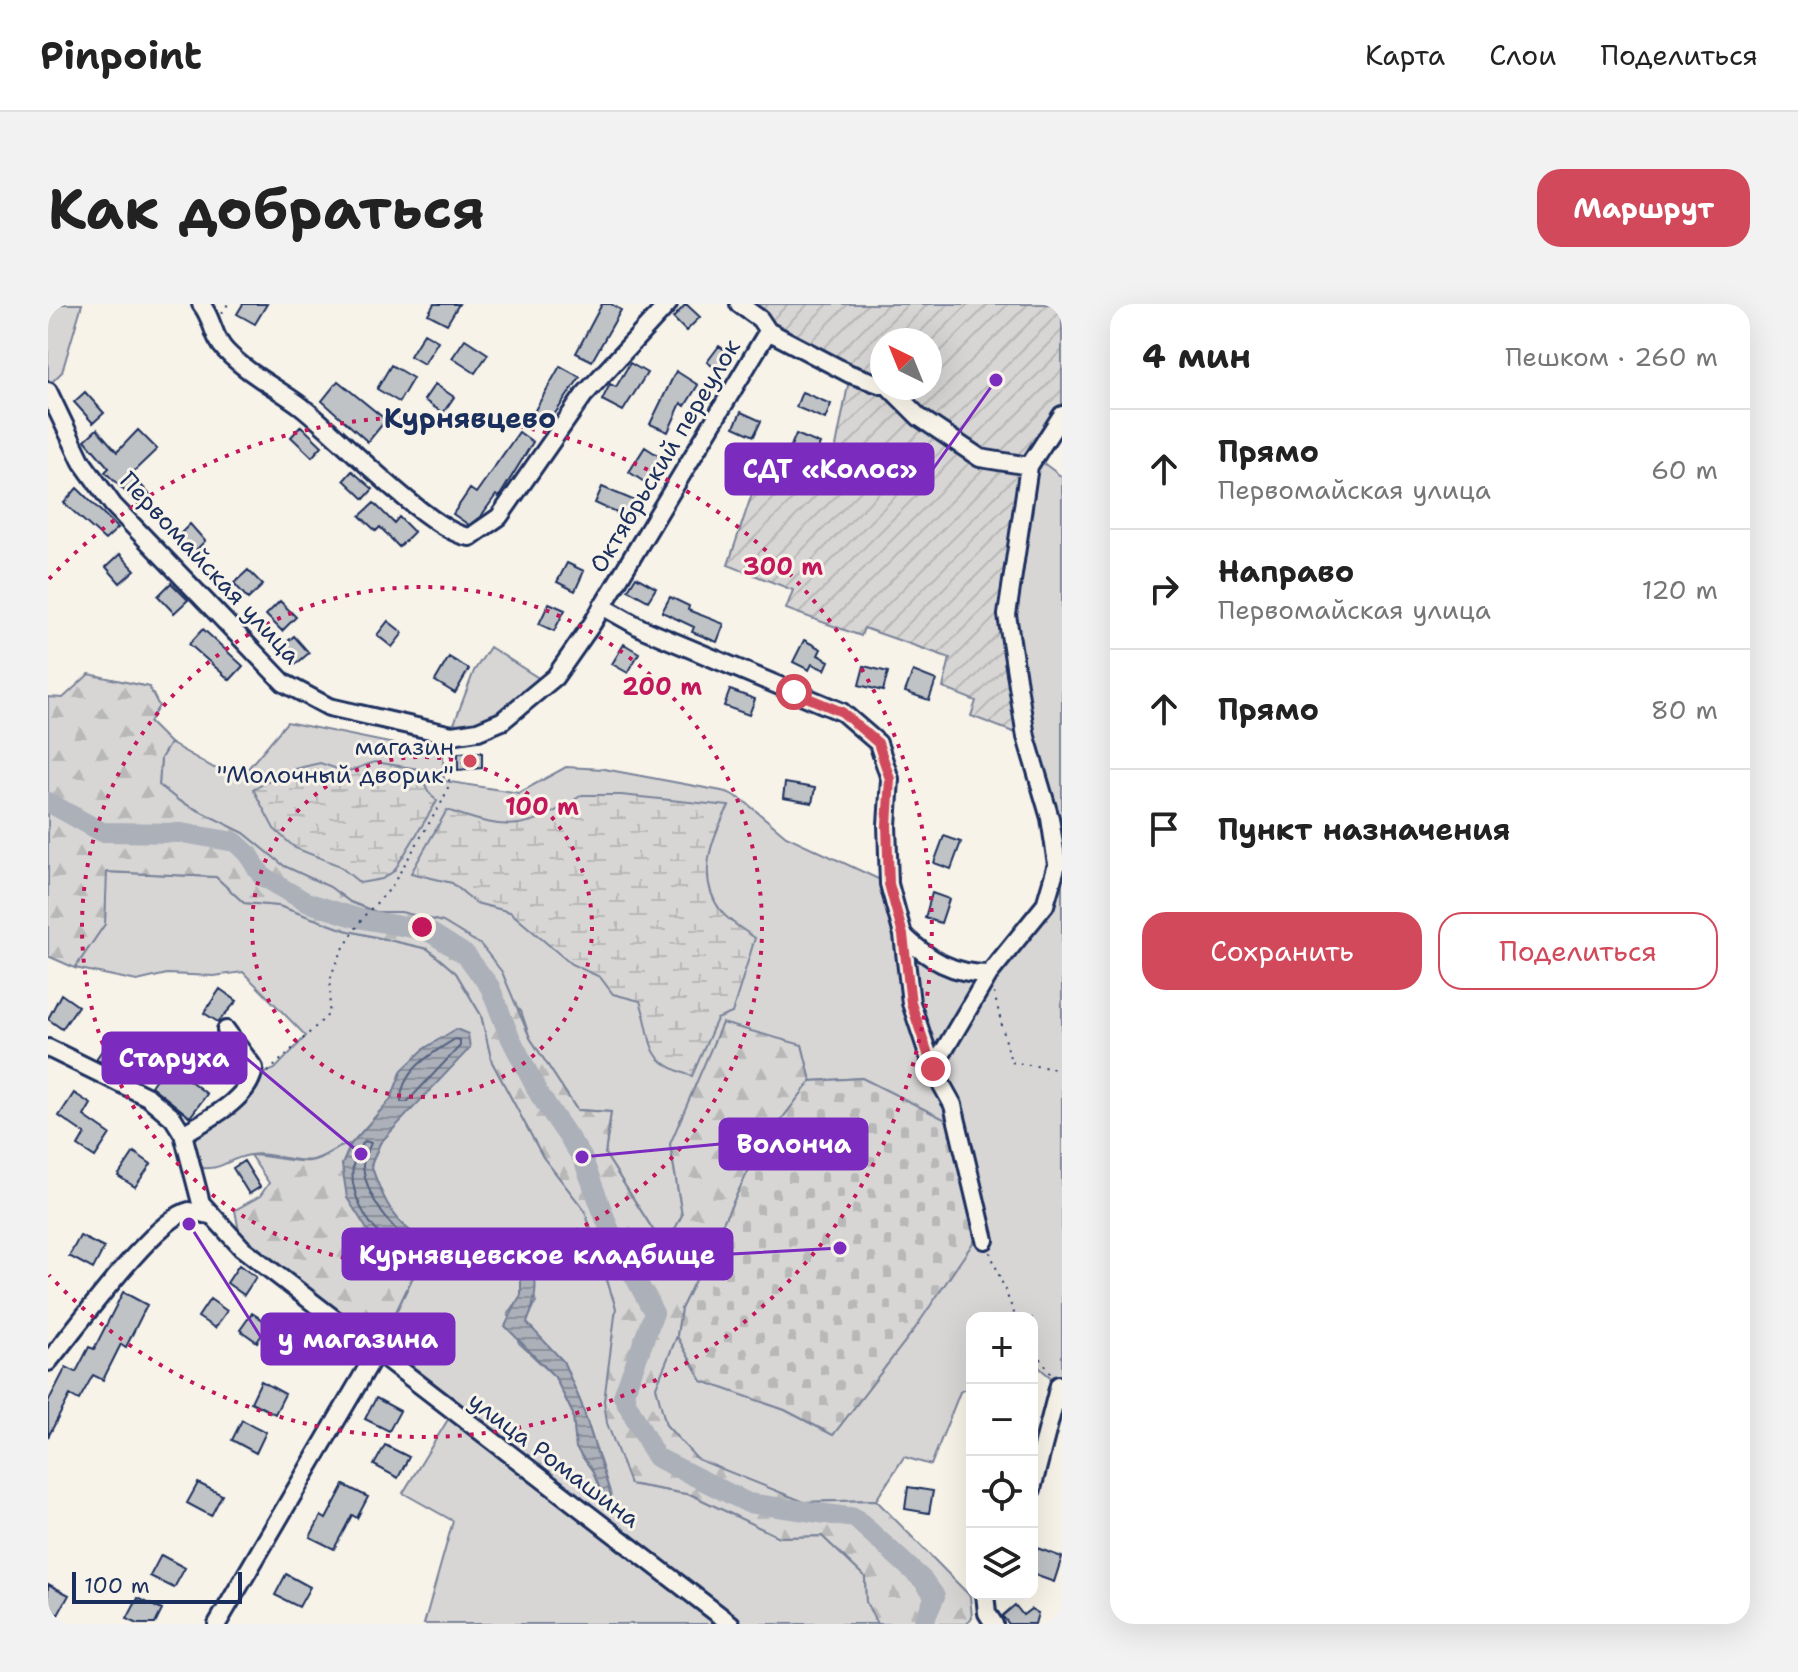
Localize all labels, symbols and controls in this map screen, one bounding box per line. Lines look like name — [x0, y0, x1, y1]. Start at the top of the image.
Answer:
text: Pinpoint — [40, 30, 202, 81]
text: Карта — [1365, 36, 1445, 74]
text: Слои — [1489, 36, 1556, 74]
text: Поделиться — [1600, 36, 1758, 74]
button: Маршрут — [1537, 169, 1750, 247]
text: Как добраться — [48, 171, 485, 246]
north arrow — [870, 328, 942, 400]
street label: Октябрьский переулок — [582, 333, 748, 579]
text: 4 мин — [1142, 333, 1251, 379]
text: Пешком · 260 m — [1505, 339, 1718, 374]
district label: Курнявцево — [384, 399, 556, 437]
text: Прямо — [1218, 431, 1319, 472]
callout: СДТ «Колос» — [726, 444, 933, 494]
icon: ahead — [1142, 447, 1186, 491]
text: СДТ «Колос» — [743, 451, 917, 486]
text: 60 m — [1651, 452, 1718, 487]
street label: Первомайская улица — [112, 465, 308, 671]
text: Первомайская улица — [1218, 472, 1491, 507]
text: 300 m — [743, 551, 823, 583]
text: Направо — [1218, 551, 1354, 592]
icon: right — [1142, 567, 1186, 611]
text: 120 m — [1642, 572, 1718, 607]
text: Первомайская улица — [1218, 592, 1491, 627]
text: 200 m — [622, 671, 702, 703]
route start — [776, 674, 812, 710]
icon: ahead — [1142, 687, 1186, 731]
text: Прямо — [1218, 689, 1319, 730]
text: 80 m — [1651, 692, 1718, 727]
place label: магазин "Молочный дворик" — [217, 731, 454, 791]
marker: магазин "Молочный дворик" — [461, 752, 479, 770]
text: 100 m — [505, 791, 579, 823]
icon: arrive — [1142, 807, 1186, 851]
text: Пункт назначения — [1218, 809, 1510, 850]
button: Сохранить — [1142, 912, 1422, 990]
button: Поделиться — [1438, 912, 1718, 990]
centre of rings — [408, 913, 436, 941]
callout: Старуха — [103, 1033, 246, 1083]
text: Старуха — [119, 1040, 230, 1075]
route end — [915, 1051, 951, 1087]
callout: Волонча — [720, 1119, 867, 1169]
text: Волонча — [737, 1126, 852, 1161]
callout: Курнявцевское кладбище — [343, 1229, 732, 1279]
text: Курнявцевское кладбище — [359, 1237, 715, 1272]
map controls — [966, 1312, 1038, 1600]
button: + — [966, 1312, 1038, 1384]
callout: у магазина — [262, 1314, 454, 1364]
text: у магазина — [278, 1321, 438, 1356]
button: − — [966, 1384, 1038, 1456]
street label: улица Ромашина — [462, 1385, 646, 1535]
button: locate — [966, 1456, 1038, 1528]
button: layers — [966, 1528, 1038, 1600]
scale bar — [72, 1568, 242, 1604]
text: 100 m — [84, 1571, 150, 1600]

